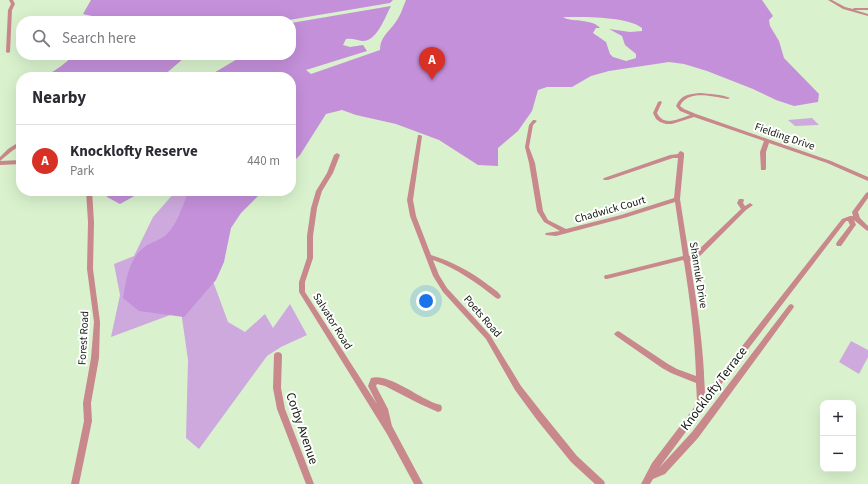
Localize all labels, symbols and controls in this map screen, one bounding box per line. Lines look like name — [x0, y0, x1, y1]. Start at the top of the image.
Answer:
search box — [16, 16, 296, 60]
icon: search — [30, 27, 52, 49]
text: Search here — [62, 28, 136, 49]
pin: A — [419, 47, 445, 80]
text: Nearby — [32, 86, 86, 110]
street label: Fielding Drive — [753, 119, 817, 154]
text: Knocklofty Reserve — [70, 141, 198, 162]
text: A — [41, 152, 49, 170]
text: 440 m — [247, 152, 280, 170]
text: Park — [70, 162, 94, 180]
street label: Chadwick Court — [573, 192, 648, 227]
street label: Shannuk Drive — [686, 241, 711, 310]
street label: Salvator Road — [309, 290, 356, 352]
your location — [416, 291, 436, 311]
street label: Poets Road — [460, 292, 505, 341]
street label: Forest Road — [75, 311, 92, 366]
street label: Knocklofty Terrace — [676, 343, 751, 434]
street label: Corby Avenue — [281, 390, 323, 467]
map controls — [820, 400, 856, 472]
button: + — [820, 400, 856, 436]
button: − — [820, 436, 856, 472]

